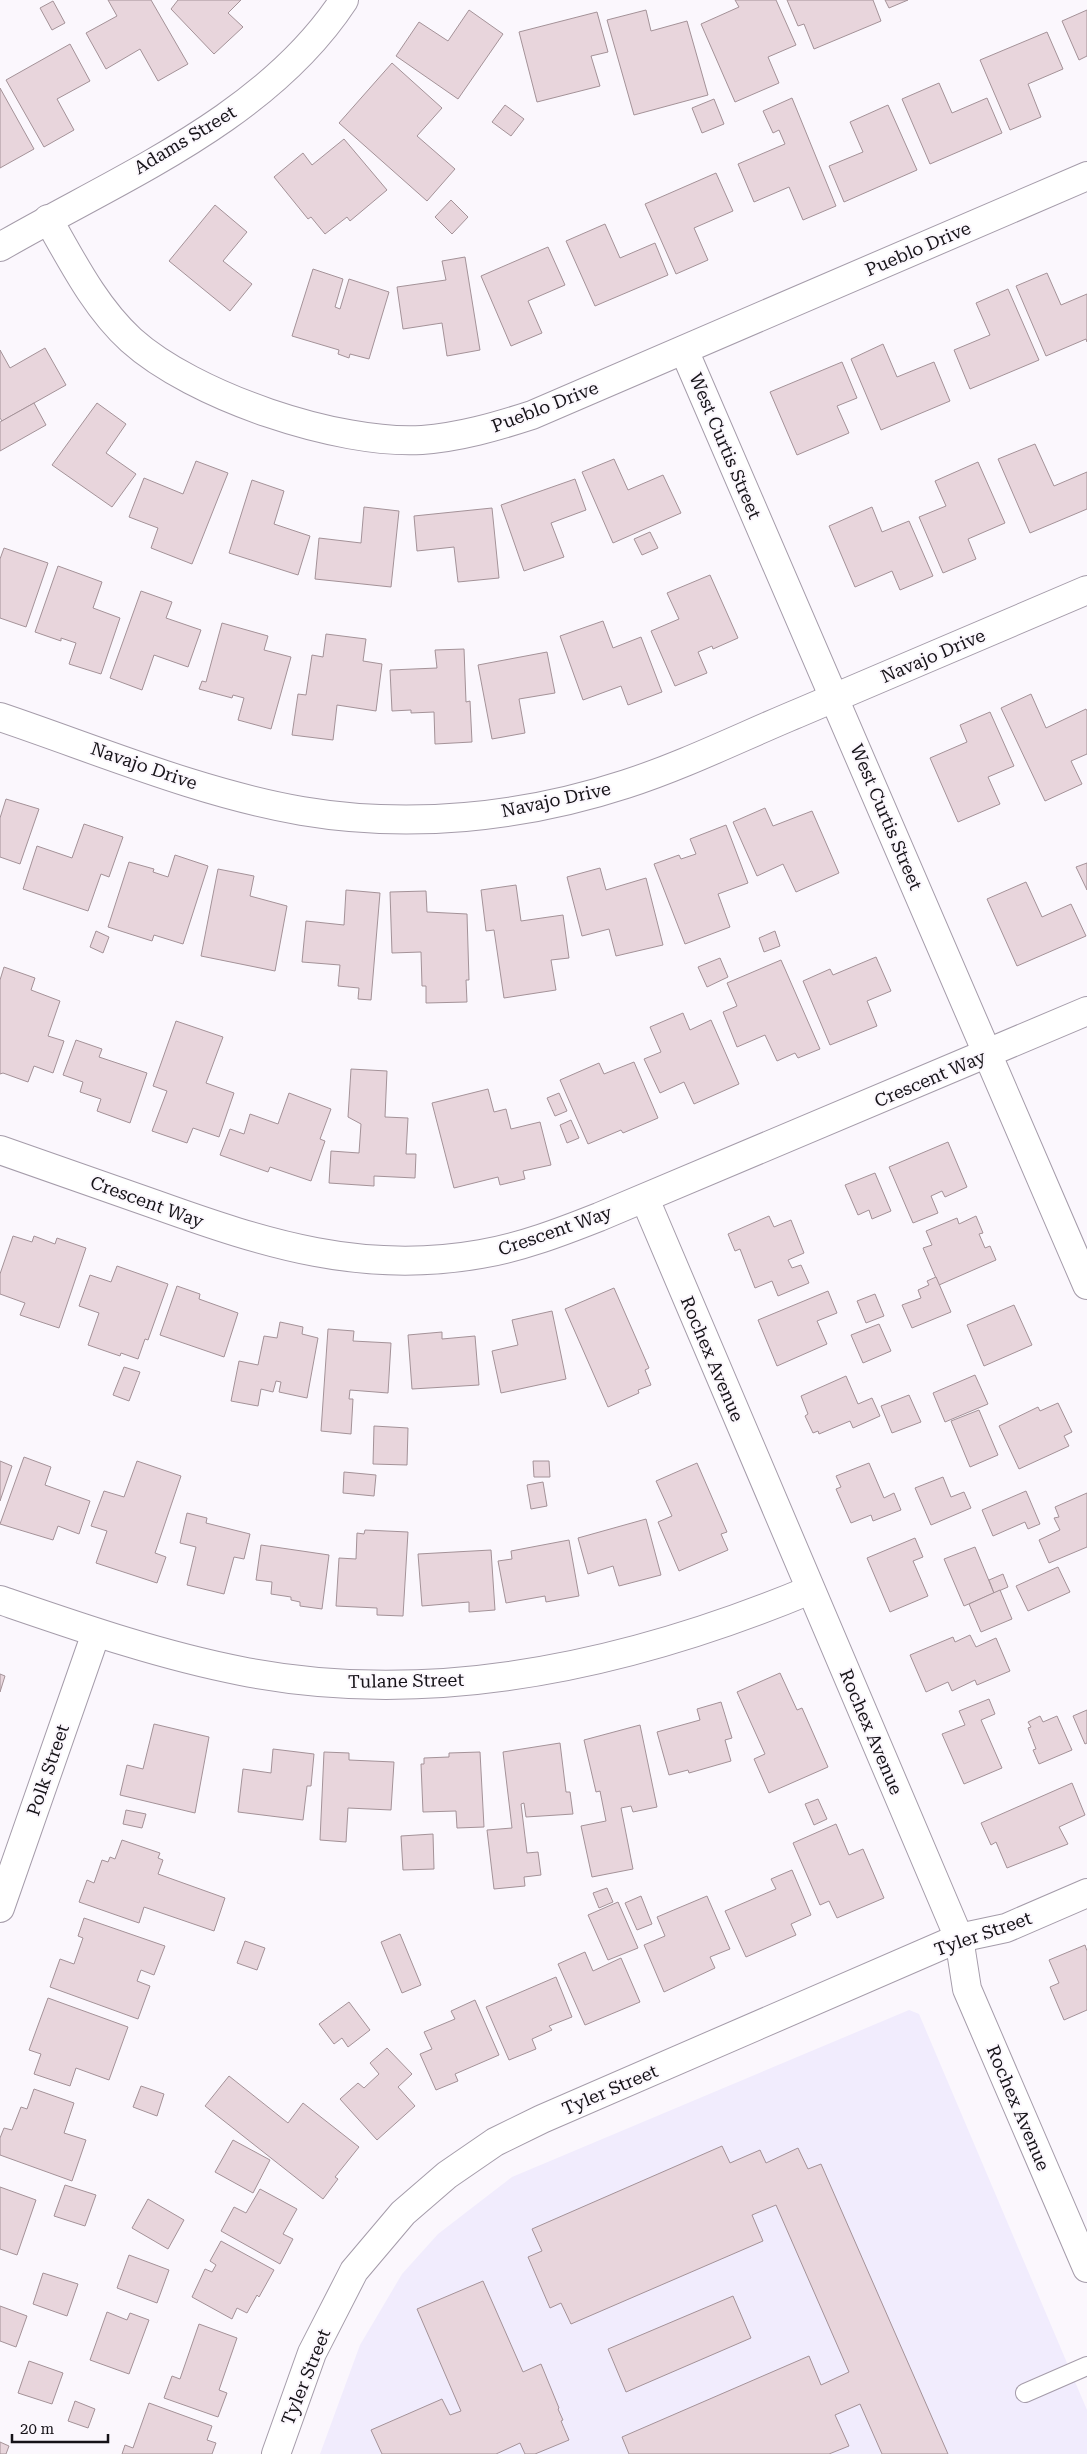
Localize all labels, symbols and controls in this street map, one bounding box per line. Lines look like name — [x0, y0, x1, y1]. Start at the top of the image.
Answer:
street label: Adams Street — [130, 101, 240, 178]
street label: Pueblo Drive — [862, 217, 974, 280]
street label: West Curtis Street — [685, 370, 766, 522]
street label: Pueblo Drive — [489, 377, 601, 436]
street label: Navajo Drive — [878, 624, 988, 687]
street label: Navajo Drive — [88, 737, 200, 794]
street label: West Curtis Street — [846, 741, 927, 893]
street label: Navajo Drive — [499, 778, 613, 821]
street label: Crescent Way — [871, 1046, 989, 1111]
street label: Crescent Way — [88, 1171, 207, 1232]
street label: Crescent Way — [495, 1201, 615, 1260]
street label: Rochex Avenue — [677, 1293, 748, 1425]
street label: Rochex Avenue — [836, 1666, 907, 1798]
street label: Tulane Street — [348, 1669, 464, 1692]
street label: Polk Street — [22, 1721, 73, 1818]
street label: Tyler Street — [931, 1907, 1035, 1960]
street label: Rochex Avenue — [983, 2042, 1054, 2174]
street label: Tyler Street — [559, 2060, 661, 2119]
street label: Tyler Street — [277, 2325, 334, 2428]
scale bar — [12, 2412, 109, 2444]
text: 20 m — [20, 2420, 55, 2438]

